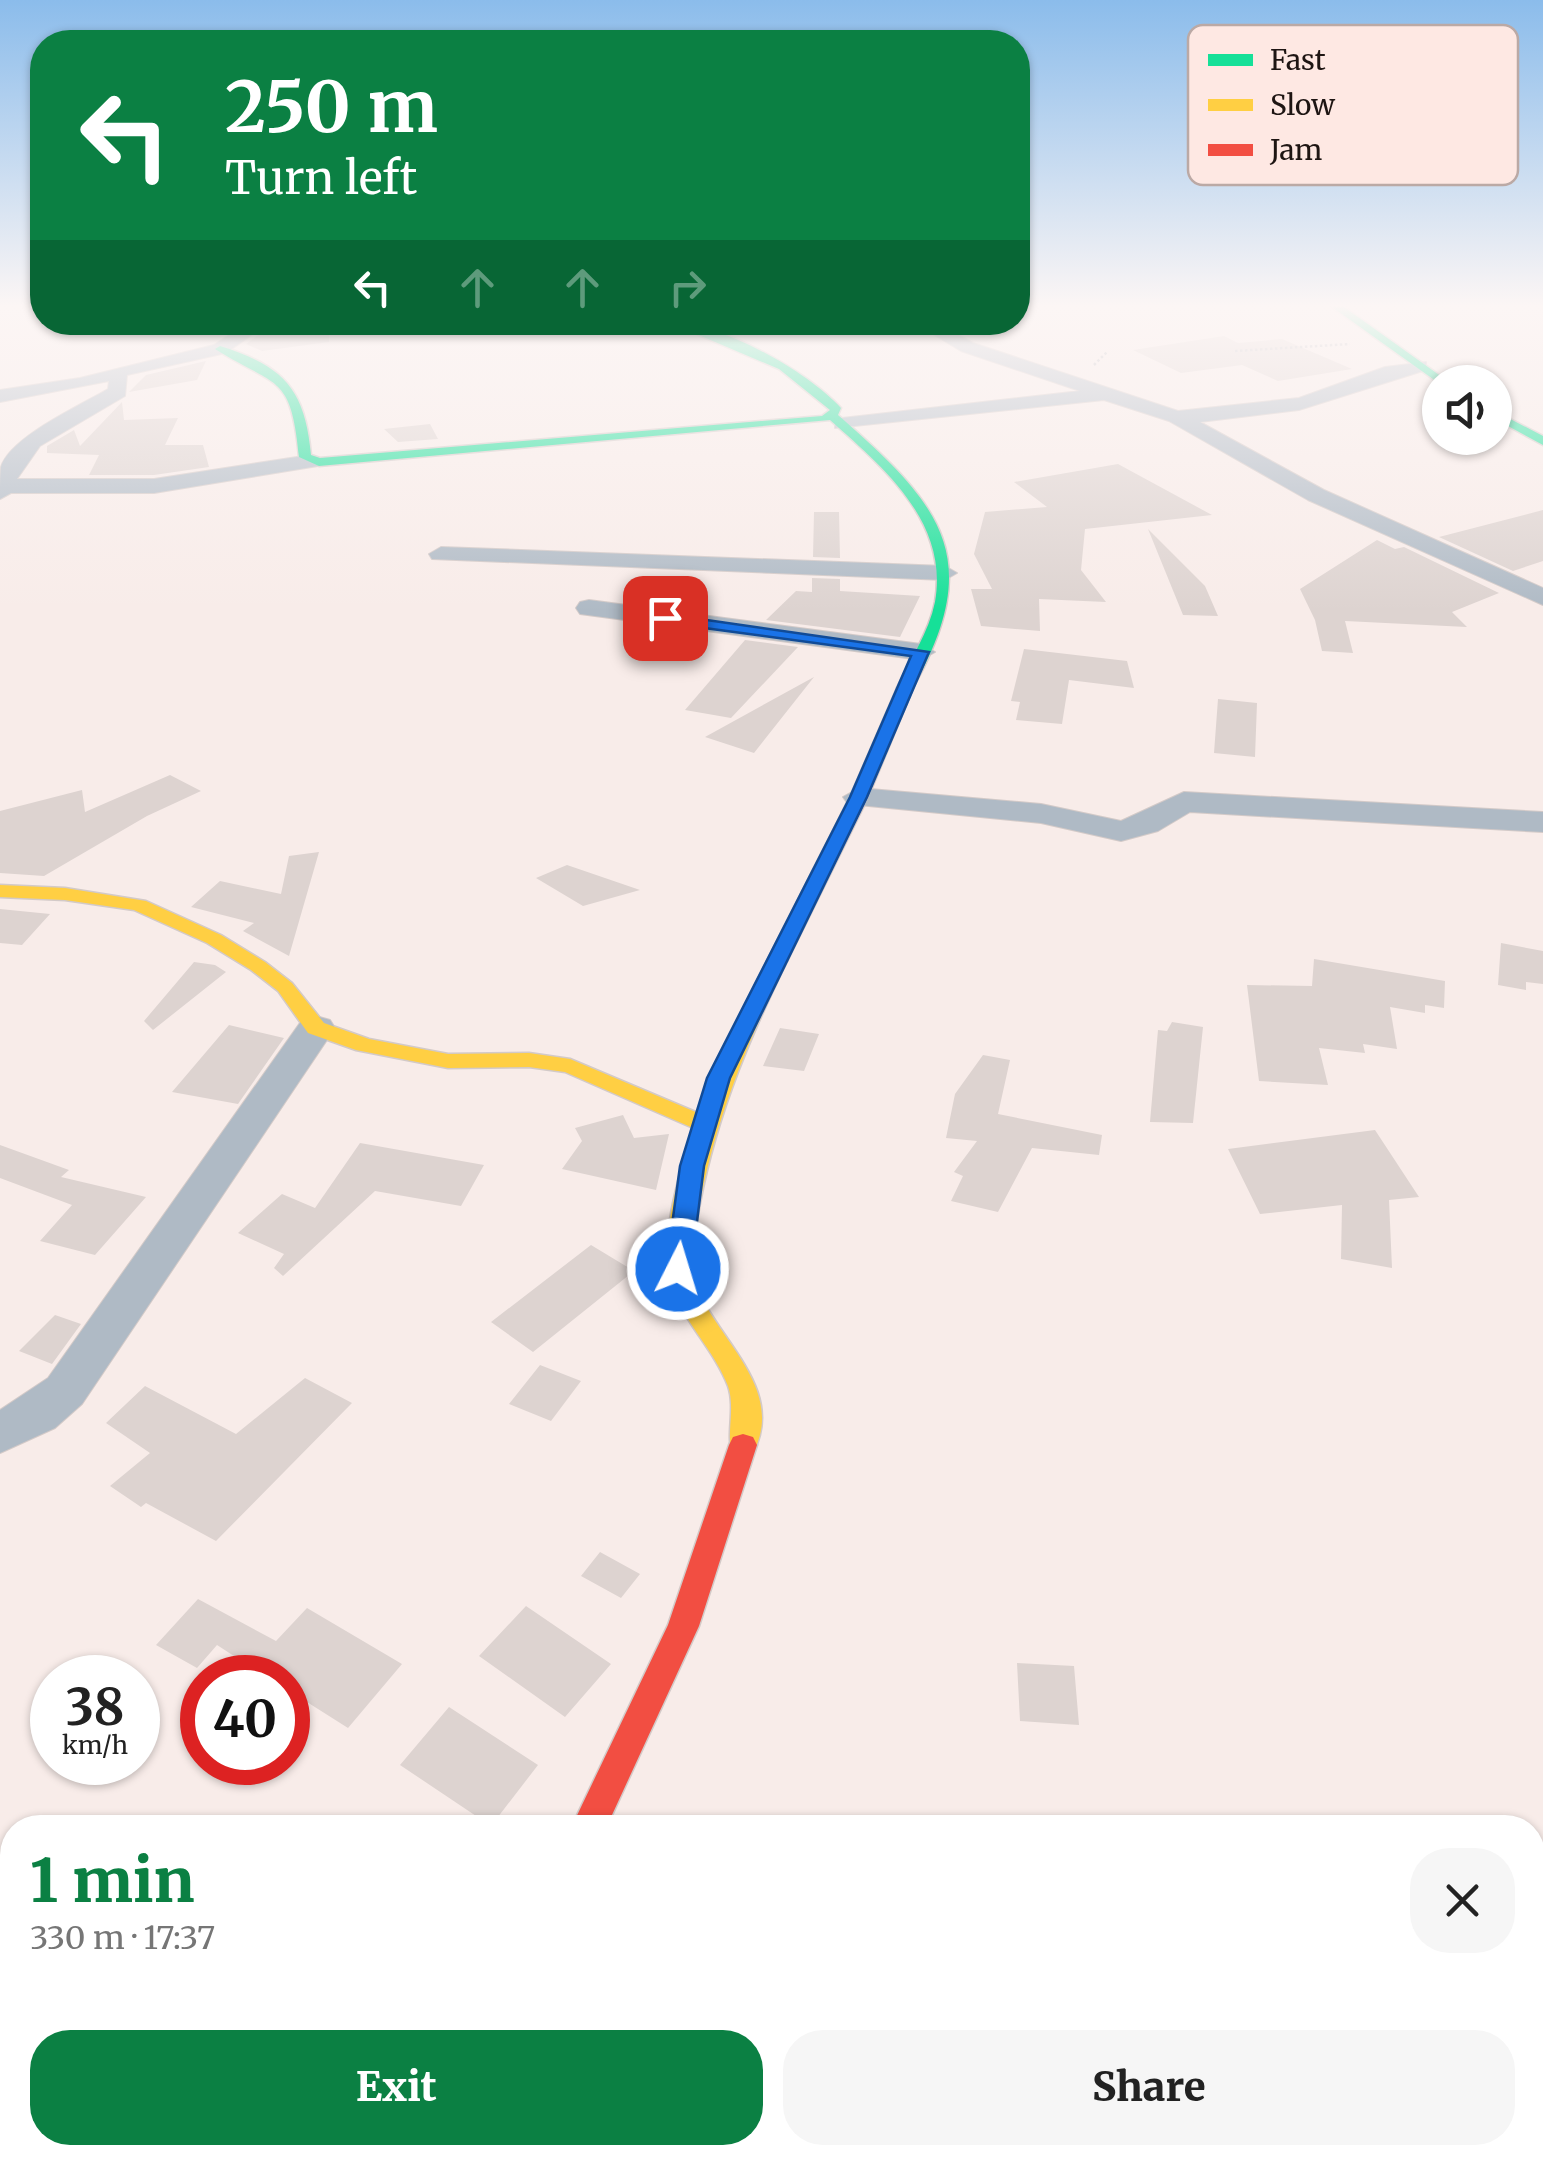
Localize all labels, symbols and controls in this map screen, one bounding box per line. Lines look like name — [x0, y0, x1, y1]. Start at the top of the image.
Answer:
legend — [1188, 25, 1518, 185]
text: Fast — [1270, 42, 1326, 78]
text: 250 m — [225, 63, 438, 151]
icon: left — [60, 70, 190, 200]
text: Slow — [1270, 87, 1335, 123]
text: Jam — [1269, 132, 1323, 168]
text: Turn left — [225, 150, 417, 206]
icon: left — [345, 260, 400, 315]
icon: ahead — [450, 260, 505, 315]
icon: ahead — [555, 260, 610, 315]
icon: right — [660, 260, 715, 315]
map controls — [1422, 365, 1512, 455]
button: sound — [1422, 365, 1512, 455]
pin — [623, 576, 708, 661]
icon: arrive — [638, 591, 693, 646]
position arrow — [626, 1217, 730, 1321]
speed limit sign: 40 — [180, 1655, 310, 1785]
text: 38 — [65, 1676, 125, 1739]
text: km/h — [62, 1729, 128, 1761]
text: 1 min — [30, 1843, 194, 1918]
button: close — [1410, 1848, 1515, 1953]
text: 330 m · 17:37 — [30, 1918, 215, 1958]
button: Exit — [30, 2030, 763, 2145]
button: Share — [783, 2030, 1515, 2145]

